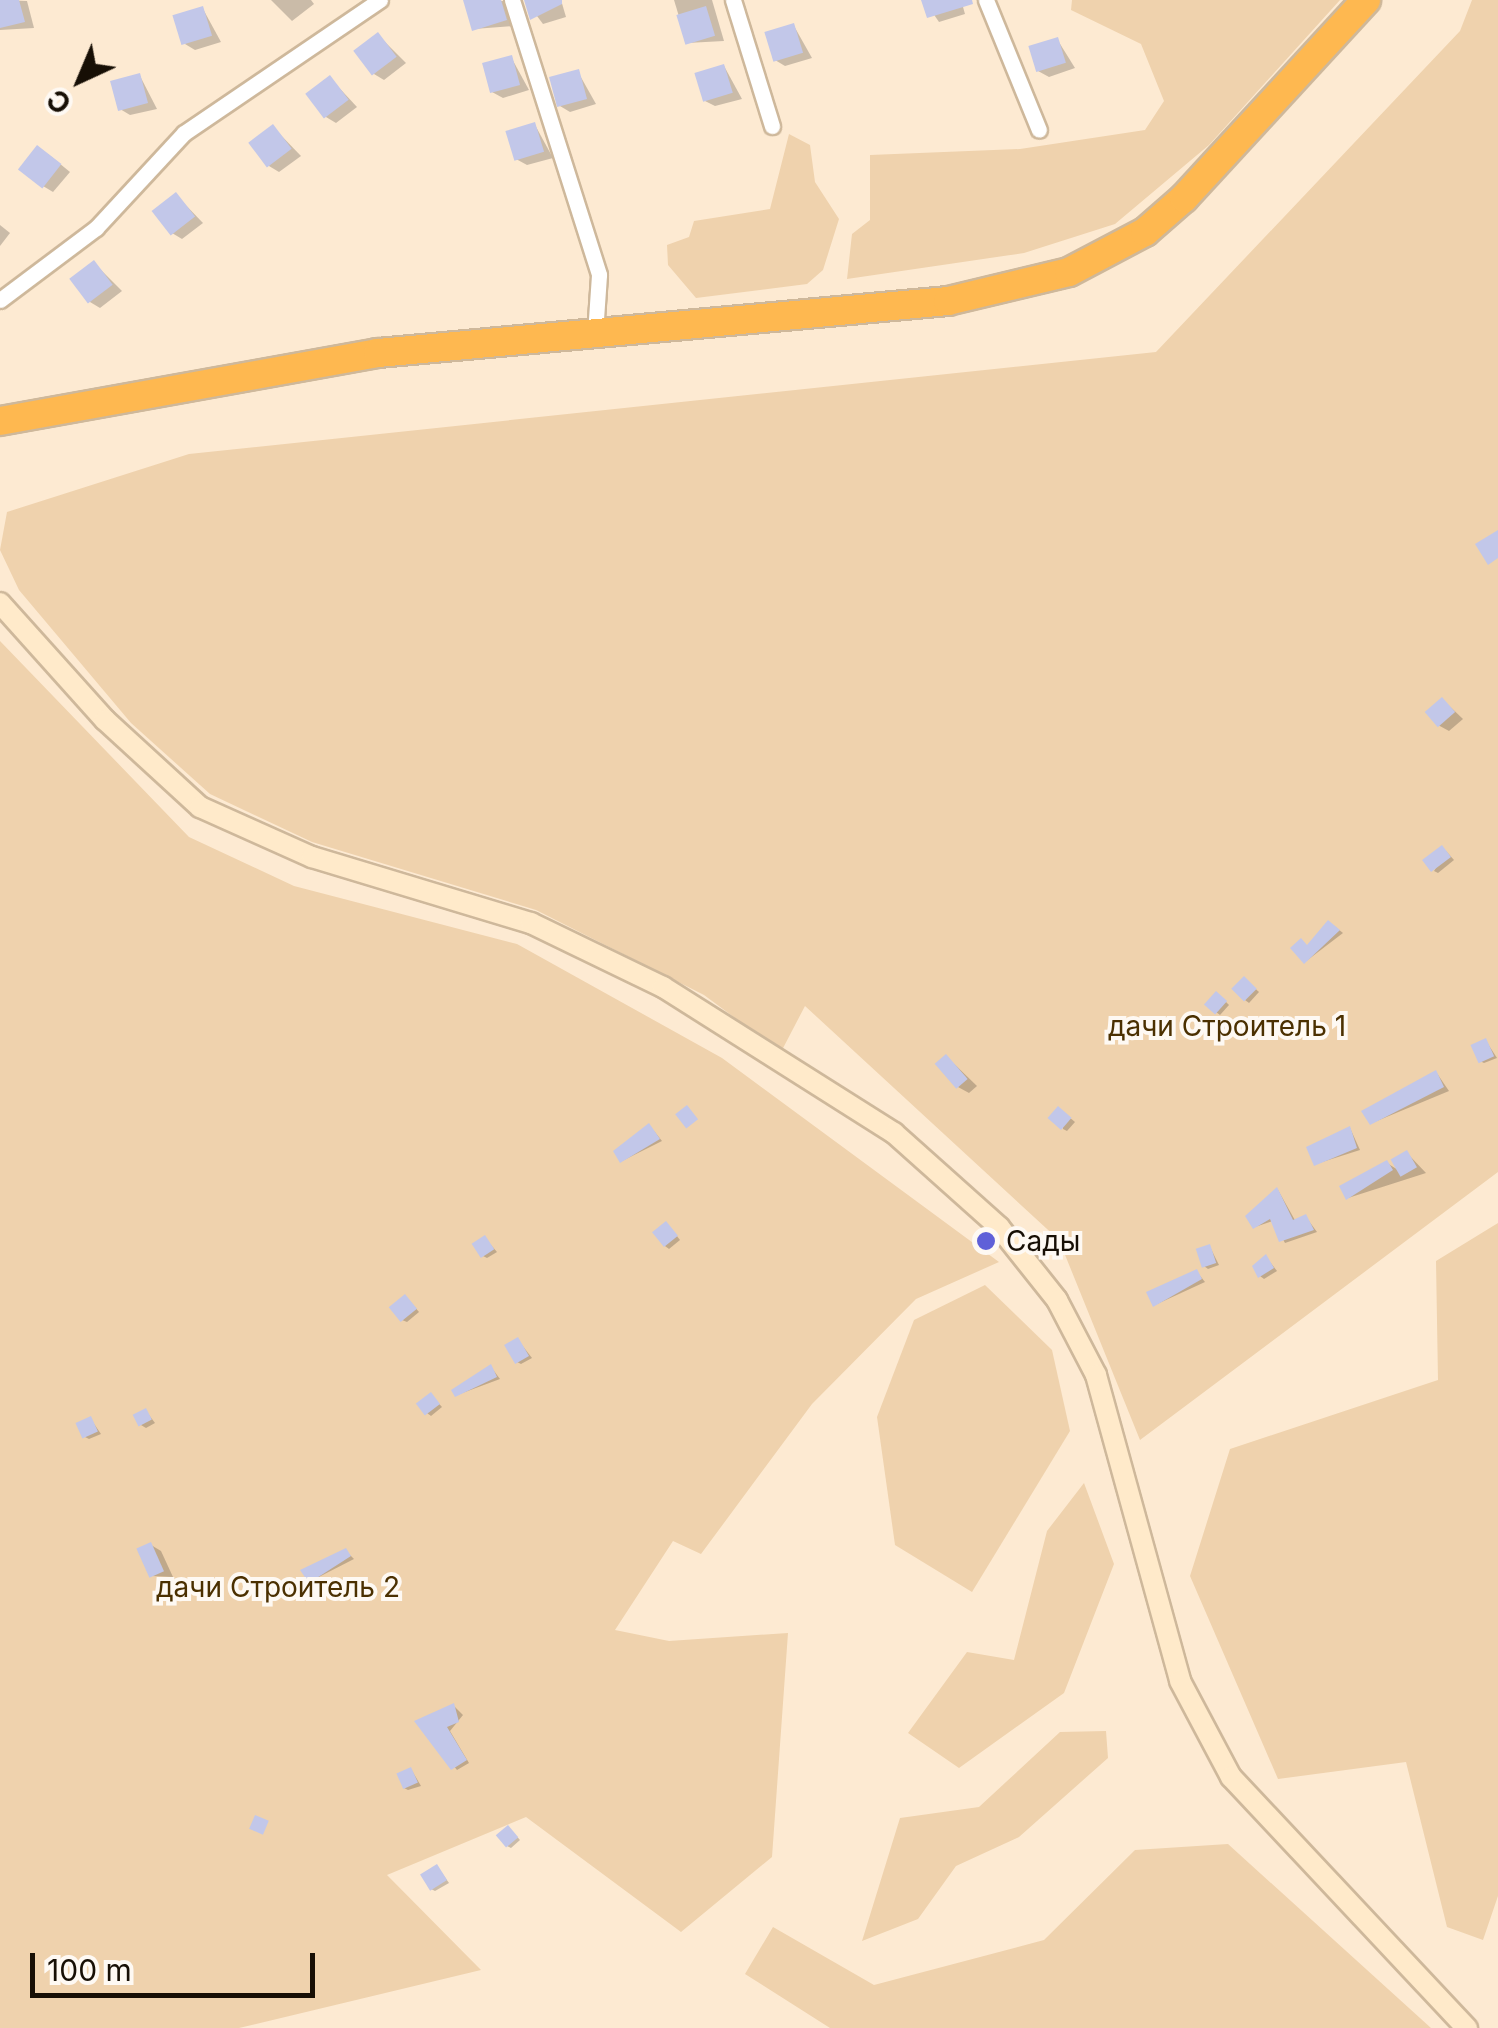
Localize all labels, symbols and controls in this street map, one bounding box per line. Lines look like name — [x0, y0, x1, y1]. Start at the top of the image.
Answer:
north arrow — [30, 30, 130, 130]
text: С — [40, 82, 78, 121]
park label: дачи Строитель 1 — [1108, 1009, 1346, 1043]
place label: Сады — [1006, 1224, 1080, 1258]
marker: Сады — [975, 1230, 997, 1252]
park label: дачи Строитель 2 — [156, 1570, 400, 1604]
scale bar — [35, 1933, 320, 1995]
text: 100 m — [47, 1952, 132, 1988]

